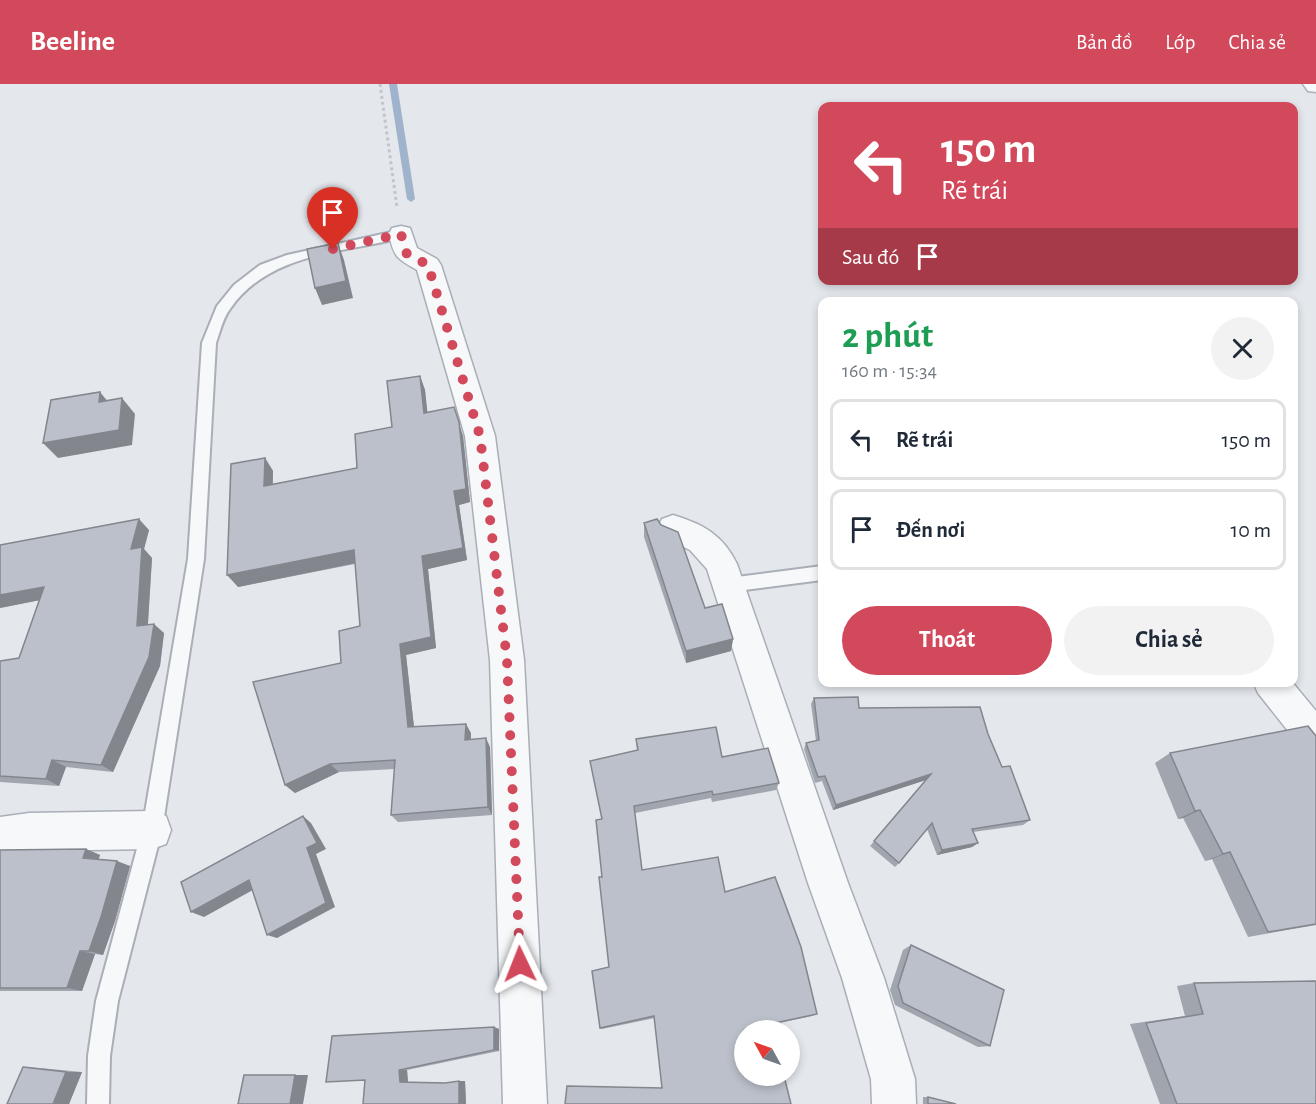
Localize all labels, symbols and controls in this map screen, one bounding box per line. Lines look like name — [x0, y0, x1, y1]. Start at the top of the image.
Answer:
text: Beeline — [30, 28, 115, 56]
text: Bản đồ — [1076, 32, 1132, 53]
text: Lớp — [1165, 32, 1195, 53]
text: Chia sẻ — [1228, 32, 1286, 53]
icon: left — [842, 126, 920, 204]
text: 150 m — [941, 128, 1036, 170]
text: Rẽ trái — [941, 177, 1008, 204]
pin — [307, 187, 358, 249]
icon: arrive — [316, 196, 349, 229]
icon: arrive — [911, 240, 944, 273]
text: Sau đó — [842, 246, 899, 268]
button: close — [1211, 317, 1274, 380]
text: 2 phút — [842, 318, 933, 354]
text: 160 m · 15:34 — [842, 361, 937, 381]
icon: left — [845, 423, 878, 456]
text: Rẽ trái — [896, 429, 953, 451]
text: 150 m — [1221, 429, 1271, 451]
icon: arrive — [845, 513, 878, 546]
text: Đến nơi — [896, 519, 965, 541]
text: 10 m — [1231, 519, 1271, 541]
button: Thoát — [842, 606, 1052, 675]
button: Chia sẻ — [1064, 606, 1274, 675]
position arrow — [488, 932, 552, 996]
north arrow — [734, 1020, 800, 1086]
map controls — [734, 1020, 800, 1086]

